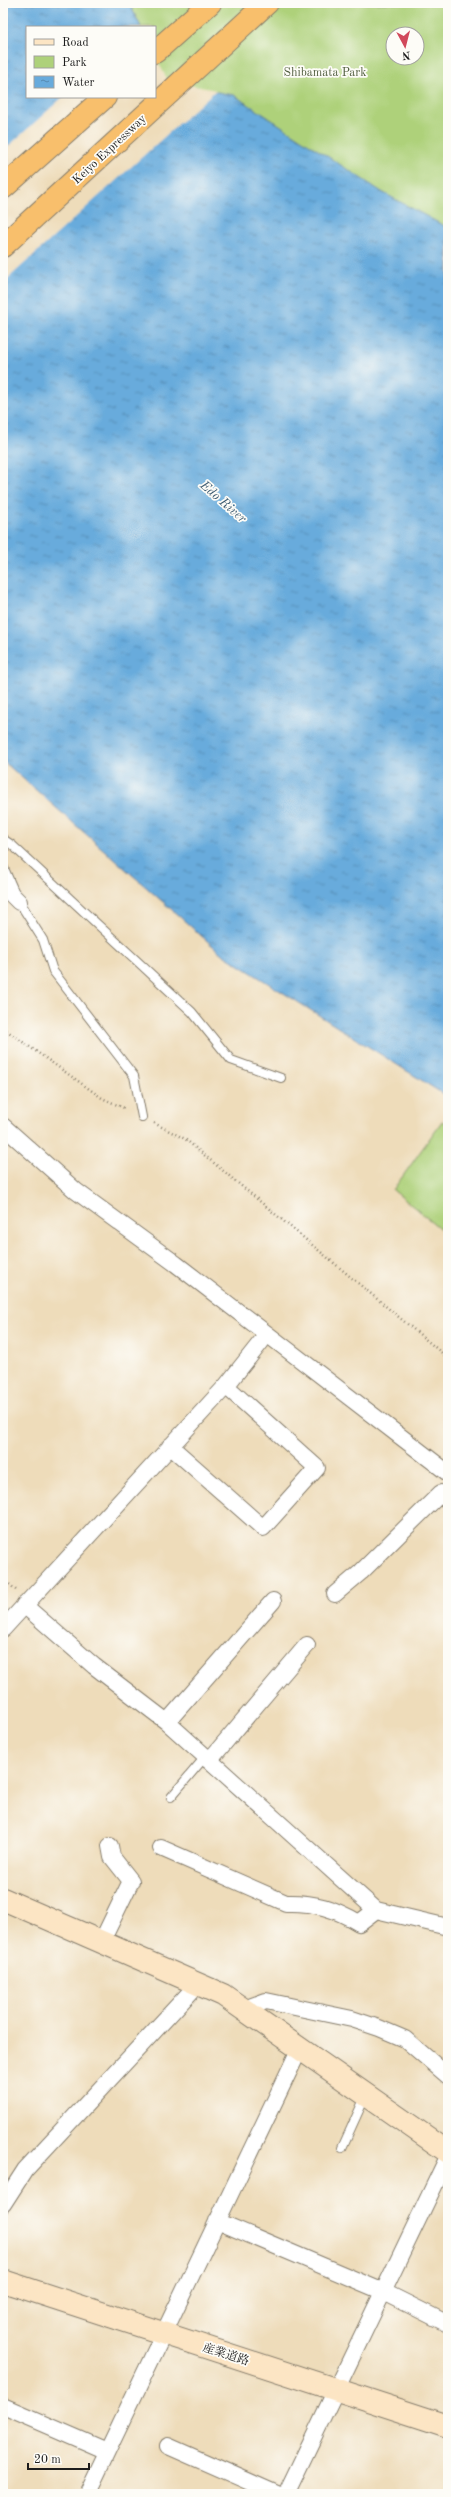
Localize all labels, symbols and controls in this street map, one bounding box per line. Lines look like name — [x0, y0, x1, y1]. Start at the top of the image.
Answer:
legend — [26, 26, 156, 98]
north arrow — [385, 26, 425, 66]
text: Road — [62, 37, 89, 49]
text: N — [401, 48, 411, 60]
text: Park — [62, 57, 87, 69]
park label: Shibamata Park — [284, 67, 366, 79]
text: Water — [62, 77, 95, 89]
street label: Keiyo Expressway — [71, 112, 149, 187]
water label: Edo River — [197, 478, 249, 526]
street label: 産業道路 — [201, 2340, 251, 2368]
scale bar — [28, 2445, 89, 2471]
text: 20 m — [34, 2454, 61, 2466]

